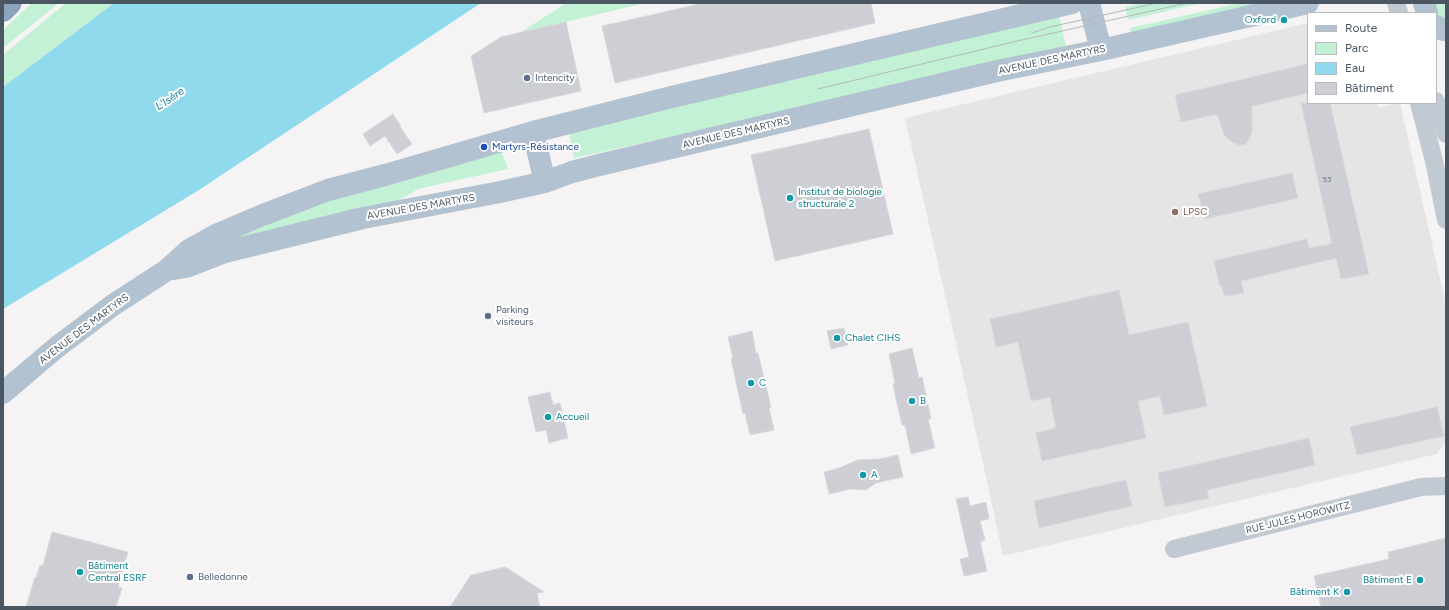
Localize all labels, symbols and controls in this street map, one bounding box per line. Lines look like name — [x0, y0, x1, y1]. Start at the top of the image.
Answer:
legend — [1307, 12, 1437, 104]
place label: Oxford — [1245, 14, 1276, 26]
marker: Oxford — [1279, 15, 1289, 25]
text: Route — [1345, 21, 1377, 35]
text: Parc — [1345, 41, 1369, 55]
street label: AVENUE DES MARTYRS — [997, 43, 1107, 77]
text: Eau — [1345, 61, 1365, 75]
place label: Intencity — [535, 72, 575, 84]
marker: Intencity — [522, 73, 532, 83]
text: Bâtiment — [1345, 81, 1394, 95]
water label: L'Isère — [153, 85, 187, 113]
street label: AVENUE DES MARTYRS — [681, 115, 791, 151]
place label: Martyrs-Résistance — [492, 141, 579, 153]
marker: Martyrs-Résistance — [479, 142, 489, 152]
house number: 53 — [1323, 175, 1331, 185]
place label: Institut de biologie structurale 2 — [798, 186, 882, 210]
street label: AVENUE DES MARTYRS — [366, 192, 476, 222]
marker: Institut de biologie structurale 2 — [785, 193, 795, 203]
place label: LPSC — [1183, 206, 1207, 218]
marker: LPSC — [1170, 207, 1180, 217]
street label: AVENUE DES MARTYRS — [37, 291, 131, 367]
place label: Parking visiteurs — [496, 304, 533, 328]
marker: Parking visiteurs — [483, 311, 493, 321]
place label: Chalet CIHS — [845, 332, 900, 344]
marker: Chalet CIHS — [832, 333, 842, 343]
place label: C — [759, 377, 766, 389]
marker: C — [746, 378, 756, 388]
place label: B — [920, 395, 926, 407]
marker: B — [907, 396, 917, 406]
place label: Accueil — [556, 411, 589, 423]
marker: Accueil — [543, 412, 553, 422]
place label: A — [871, 469, 878, 481]
marker: A — [858, 470, 868, 480]
street label: RUE JULES HOROWITZ — [1245, 499, 1351, 537]
place label: Bâtiment Central ESRF — [88, 560, 147, 584]
marker: Bâtiment Central ESRF — [75, 567, 85, 577]
place label: Belledonne — [198, 571, 248, 583]
marker: Belledonne — [185, 572, 195, 582]
place label: Bâtiment E — [1363, 574, 1412, 586]
marker: Bâtiment E — [1415, 575, 1425, 585]
place label: Bâtiment K — [1290, 586, 1339, 598]
marker: Bâtiment K — [1342, 587, 1352, 597]

